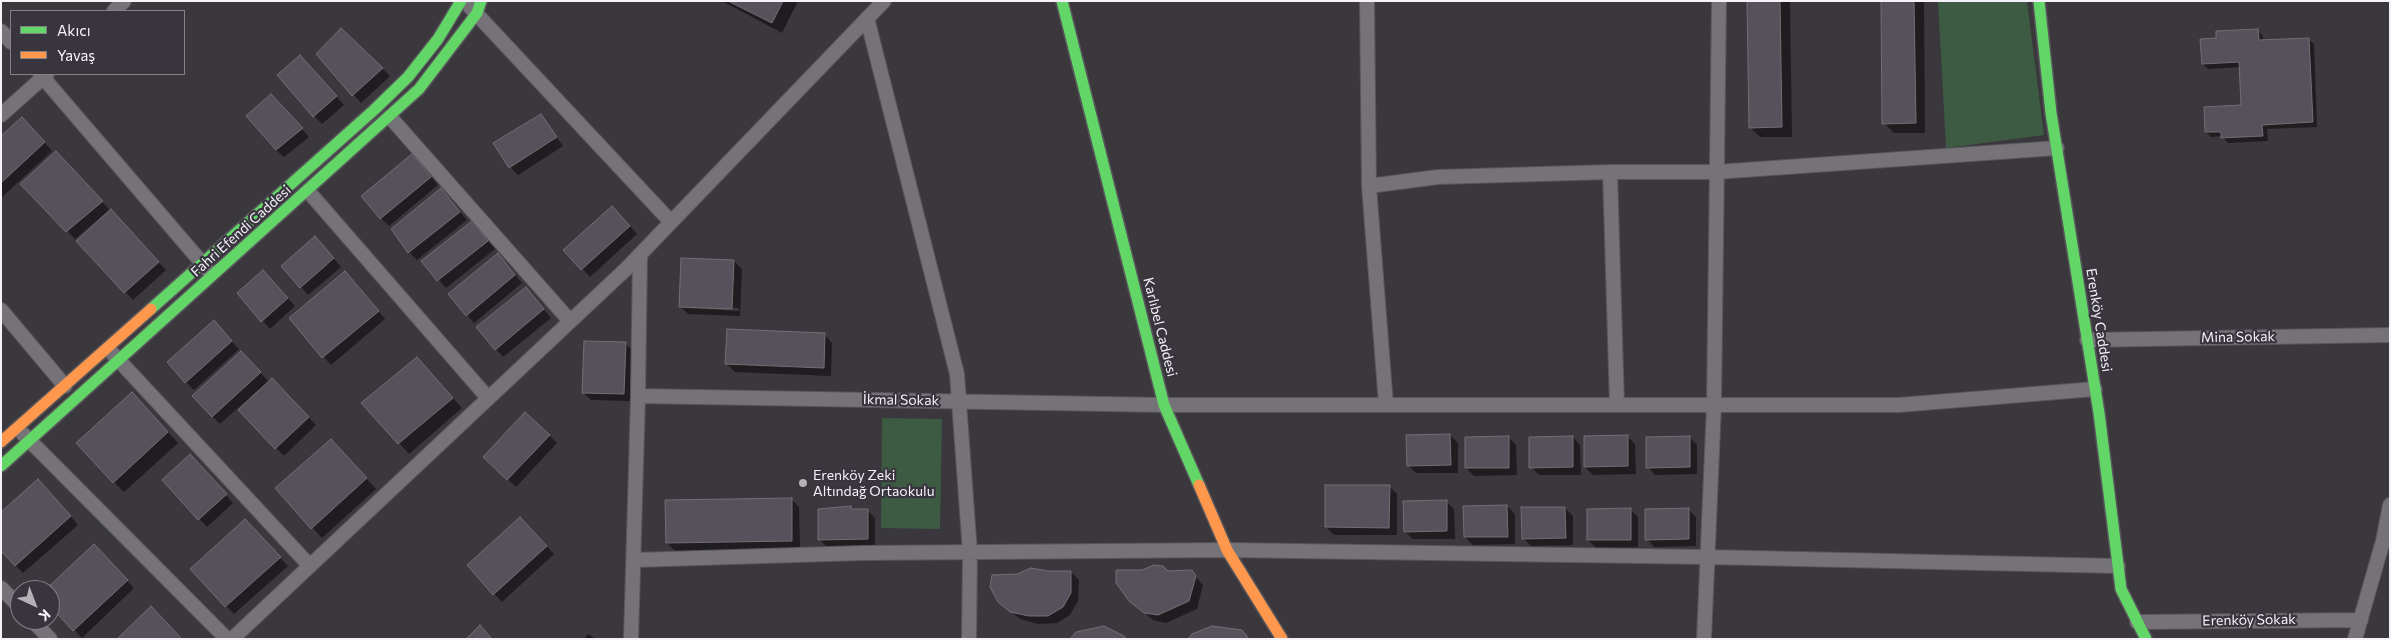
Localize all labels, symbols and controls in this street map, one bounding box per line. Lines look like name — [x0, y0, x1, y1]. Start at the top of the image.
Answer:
legend — [10, 10, 185, 75]
text: Akıcı — [57, 21, 91, 39]
text: Yavaş — [57, 46, 95, 64]
street label: Fahri Efendi Caddesi — [188, 182, 294, 280]
street label: Erenköy Caddesi — [2083, 267, 2115, 373]
street label: Karlıbel Caddesi — [1140, 276, 1180, 378]
street label: Mina Sokak — [2201, 328, 2275, 346]
street label: İkmal Sokak — [863, 391, 939, 409]
place label: Erenköy Zeki Altındağ Ortaokulu — [813, 467, 934, 500]
marker: Erenköy Zeki Altındağ Ortaokulu — [797, 477, 809, 489]
north arrow — [10, 580, 60, 630]
text: K — [36, 606, 54, 625]
street label: Erenköy Sokak — [2202, 611, 2296, 629]

